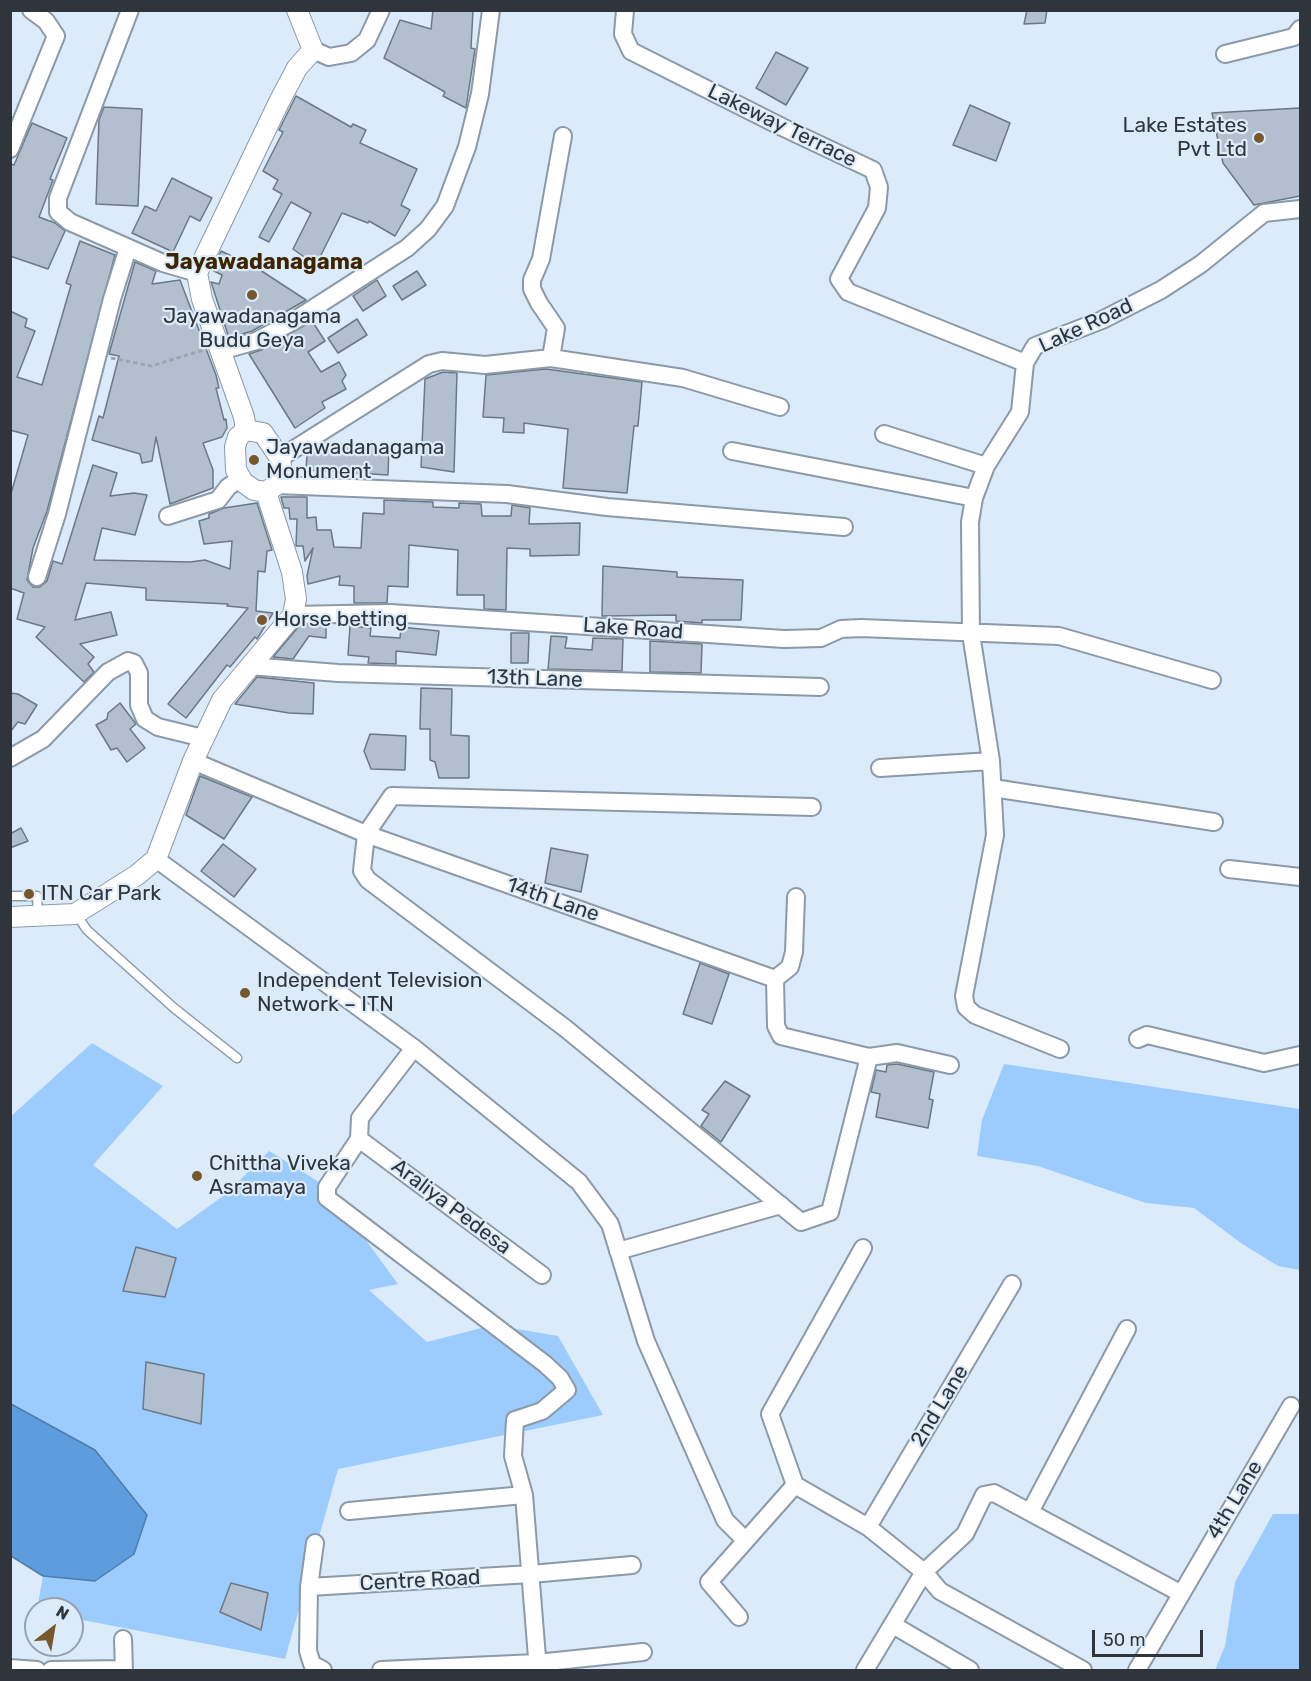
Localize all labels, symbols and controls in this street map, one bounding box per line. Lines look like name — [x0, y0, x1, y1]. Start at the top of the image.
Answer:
street label: Lakeway Terrace — [703, 79, 861, 173]
place label: Lake Estates Pvt Ltd — [1123, 113, 1247, 163]
marker: Lake Estates Pvt Ltd — [1252, 131, 1266, 145]
district label: Jayawadanagama — [165, 250, 363, 276]
marker: Jayawadanagama Budu Geya — [245, 288, 259, 302]
street label: Lake Road — [1035, 293, 1137, 359]
place label: Jayawadanagama Budu Geya — [163, 304, 341, 354]
place label: Jayawadanagama Monument — [266, 435, 444, 485]
marker: Jayawadanagama Monument — [247, 453, 261, 467]
place label: Horse betting — [274, 607, 408, 633]
marker: Horse betting — [255, 613, 269, 627]
street label: Lake Road — [582, 613, 684, 645]
street label: 13th Lane — [487, 665, 583, 693]
street label: 14th Lane — [503, 872, 603, 928]
place label: ITN Car Park — [41, 881, 161, 907]
marker: ITN Car Park — [22, 887, 36, 901]
place label: Independent Television Network – ITN — [257, 968, 483, 1018]
marker: Independent Television Network – ITN — [238, 986, 252, 1000]
place label: Chittha Viveka Asramaya — [209, 1151, 351, 1201]
street label: Araliya Pedesa — [386, 1154, 516, 1260]
marker: Chittha Viveka Asramaya — [190, 1169, 204, 1183]
street label: 2nd Lane — [906, 1361, 974, 1451]
street label: 4th Lane — [1202, 1456, 1268, 1544]
street label: Centre Road — [359, 1565, 481, 1597]
north arrow — [24, 1597, 84, 1657]
text: N — [53, 1602, 72, 1624]
scale bar — [1095, 1618, 1206, 1656]
text: 50 m — [1103, 1629, 1146, 1651]

